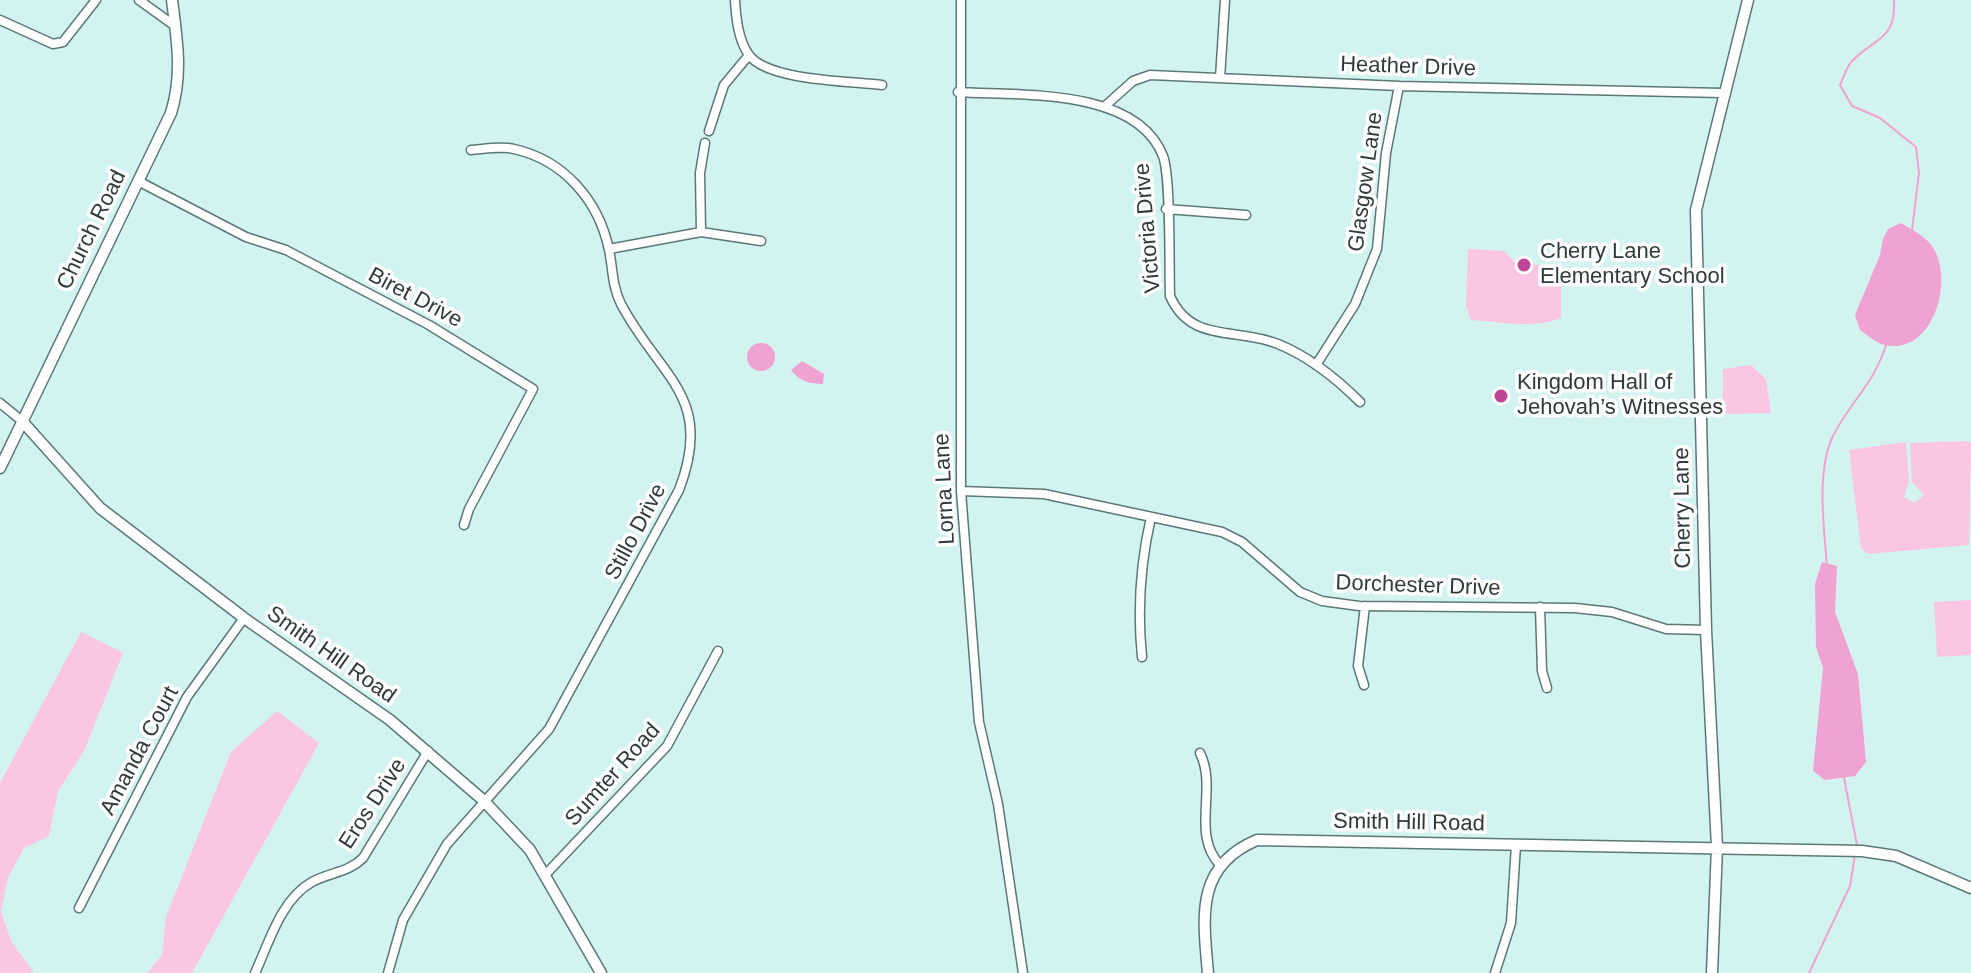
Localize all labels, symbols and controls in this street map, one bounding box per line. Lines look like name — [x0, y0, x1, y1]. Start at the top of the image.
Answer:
street label: Heather Drive — [1340, 51, 1476, 83]
street label: Glasgow Lane — [1343, 111, 1389, 253]
street label: Victoria Drive — [1129, 162, 1167, 294]
street label: Church Road — [52, 166, 132, 294]
place label: Cherry Lane Elementary School — [1540, 239, 1725, 290]
marker: Cherry Lane Elementary School — [1515, 256, 1533, 274]
street label: Biret Drive — [363, 262, 467, 334]
place label: Kingdom Hall of Jehovah’s Witnesses — [1517, 370, 1723, 422]
marker: Kingdom Hall of Jehovah’s Witnesses — [1492, 387, 1510, 405]
street label: Lorna Lane — [929, 433, 961, 545]
street label: Cherry Lane — [1669, 447, 1697, 569]
street label: Stillo Drive — [600, 479, 672, 585]
street label: Dorchester Drive — [1335, 570, 1501, 602]
street label: Smith Hill Road — [261, 601, 401, 709]
street label: Amanda Court — [95, 682, 185, 820]
street label: Sumter Road — [560, 718, 666, 832]
street label: Eros Drive — [334, 754, 412, 854]
street label: Smith Hill Road — [1333, 808, 1485, 838]

